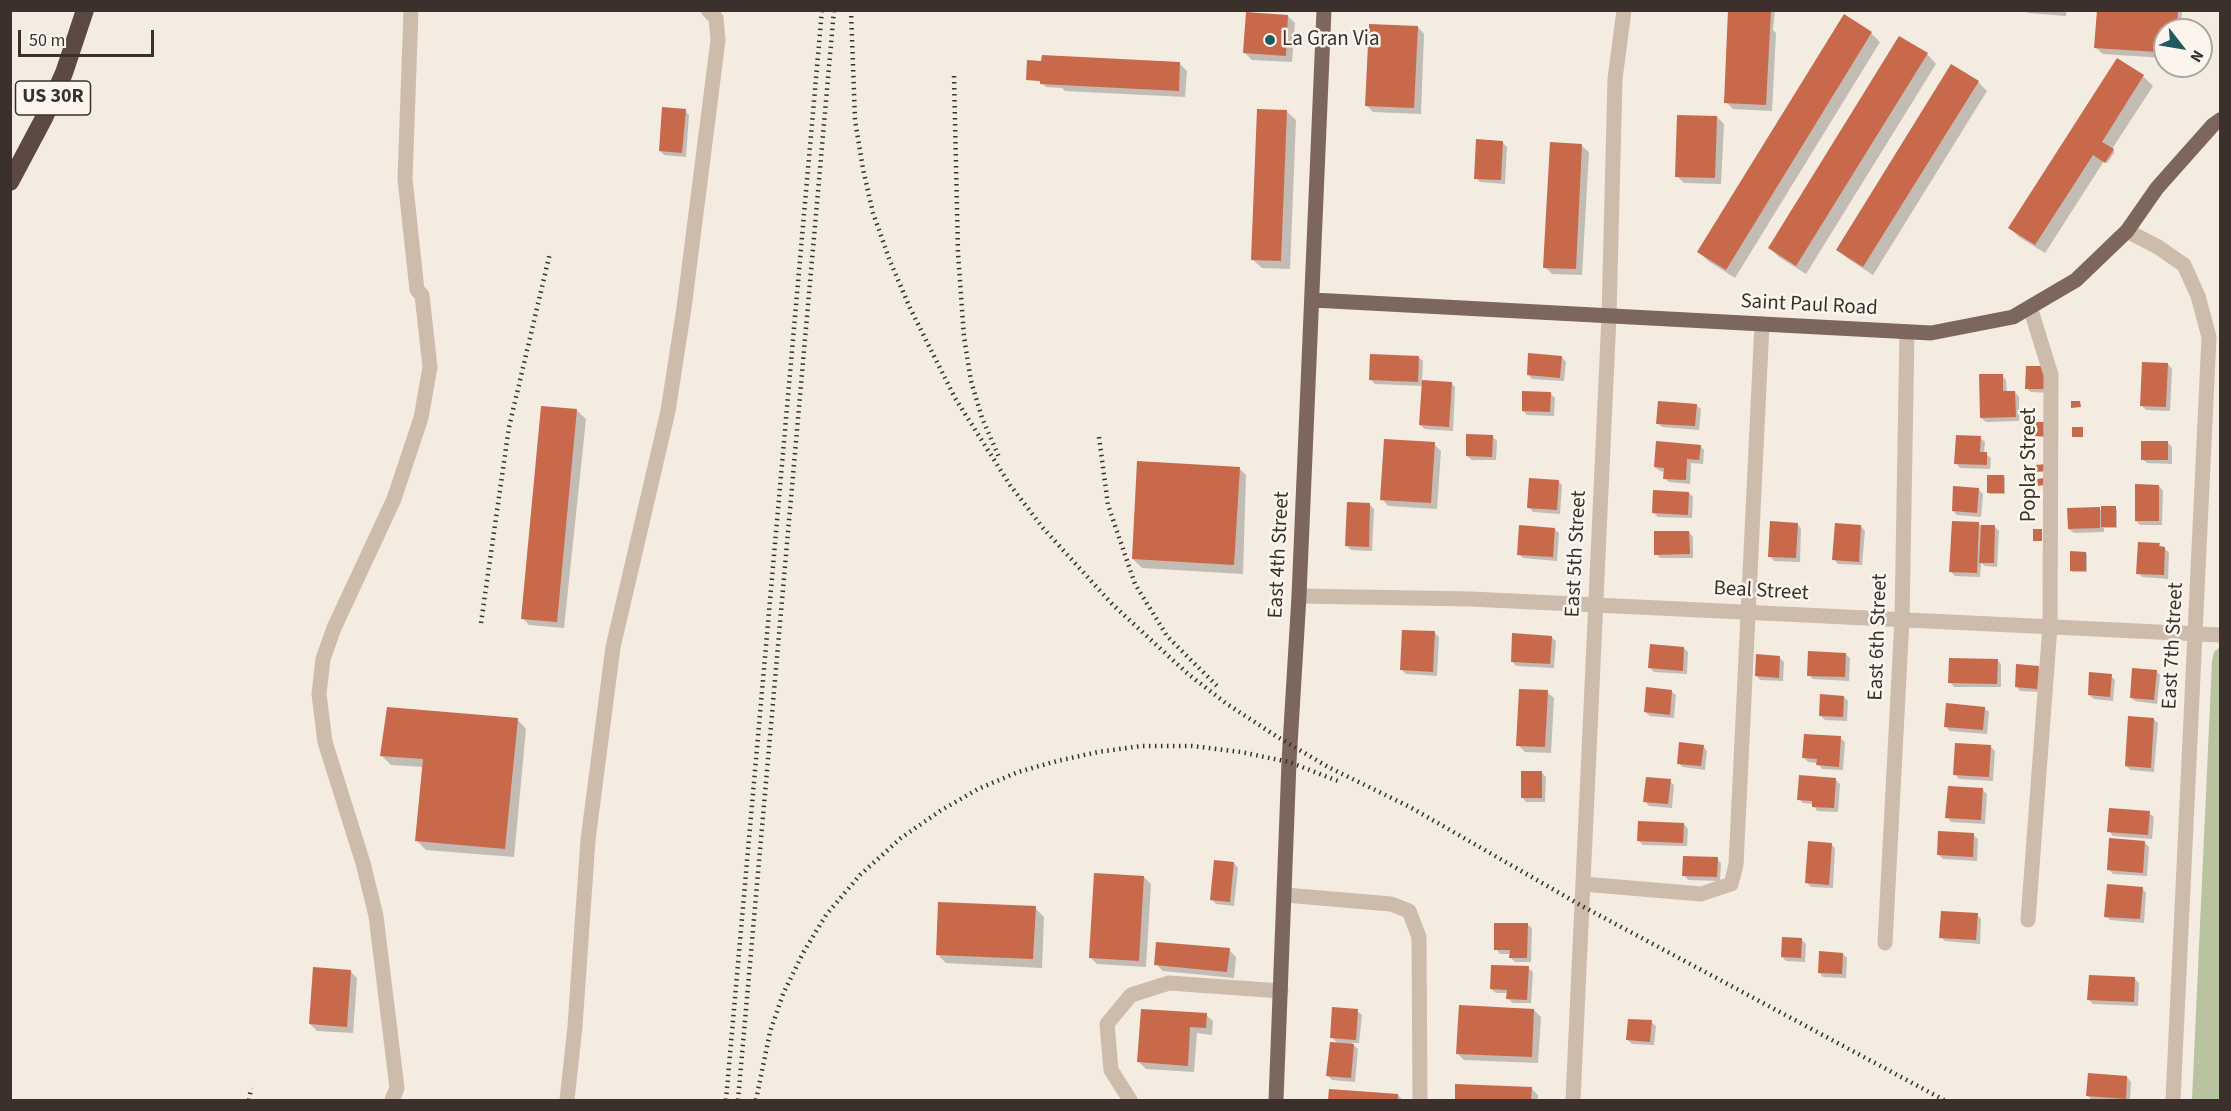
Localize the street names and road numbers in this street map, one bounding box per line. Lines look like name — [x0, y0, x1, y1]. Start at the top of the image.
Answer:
road number: US 30R — [16, 81, 90, 115]
street label: Saint Paul Road — [1740, 290, 1878, 322]
street label: Poplar Street — [2017, 408, 2043, 522]
street label: East 5th Street — [1561, 490, 1593, 618]
street label: East 4th Street — [1264, 491, 1296, 619]
street label: East 6th Street — [1864, 573, 1894, 701]
street label: Beal Street — [1713, 577, 1809, 607]
street label: East 7th Street — [2158, 582, 2190, 710]

